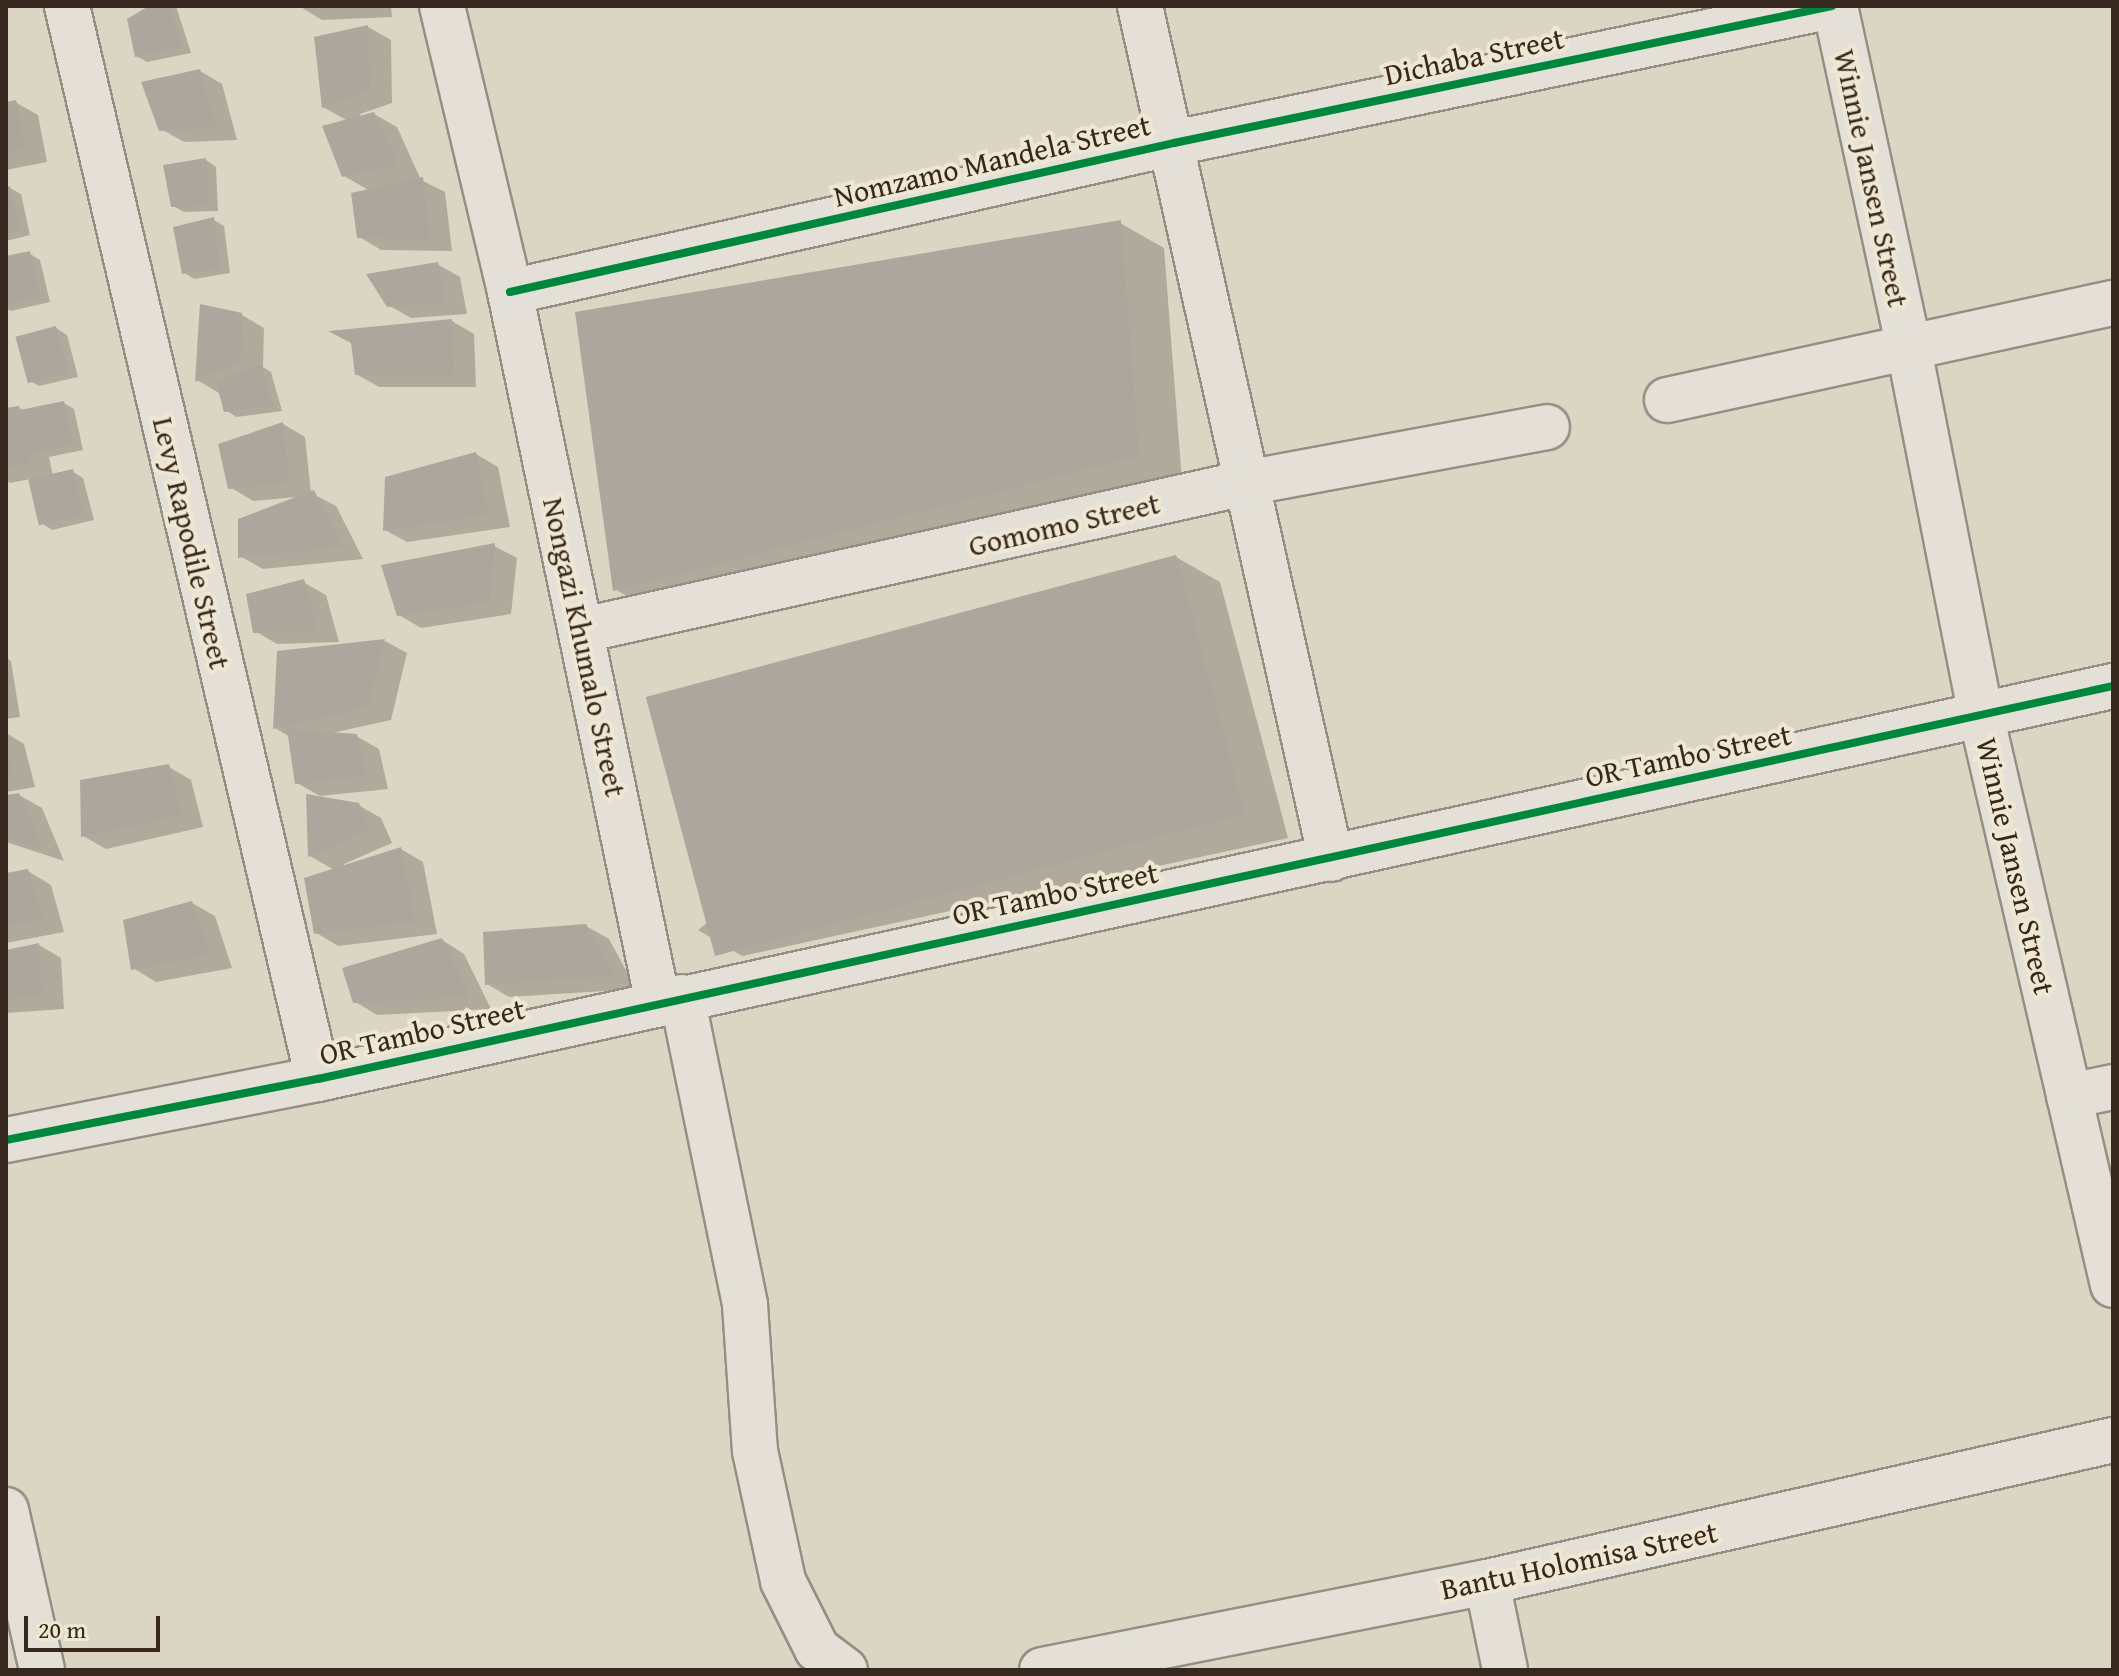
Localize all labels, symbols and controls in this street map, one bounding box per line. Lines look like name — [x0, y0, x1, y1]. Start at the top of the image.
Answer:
street label: Dichaba Street — [1381, 19, 1567, 93]
street label: Winnie Jansen Street — [1827, 46, 1917, 310]
street label: Nomzamo Mandela Street — [830, 106, 1154, 214]
street label: Levy Rapodile Street — [145, 413, 239, 673]
street label: Gomomo Street — [965, 485, 1163, 563]
street label: Nongazi Khumalo Street — [536, 494, 634, 800]
street label: OR Tambo Street — [1582, 716, 1794, 794]
street label: Winnie Jansen Street — [1969, 734, 2063, 998]
street label: OR Tambo Street — [949, 854, 1161, 932]
street label: OR Tambo Street — [316, 990, 528, 1072]
street label: Bantu Holomisa Street — [1437, 1513, 1721, 1607]
scale bar — [28, 1600, 164, 1650]
text: 20 m — [38, 1612, 86, 1647]

